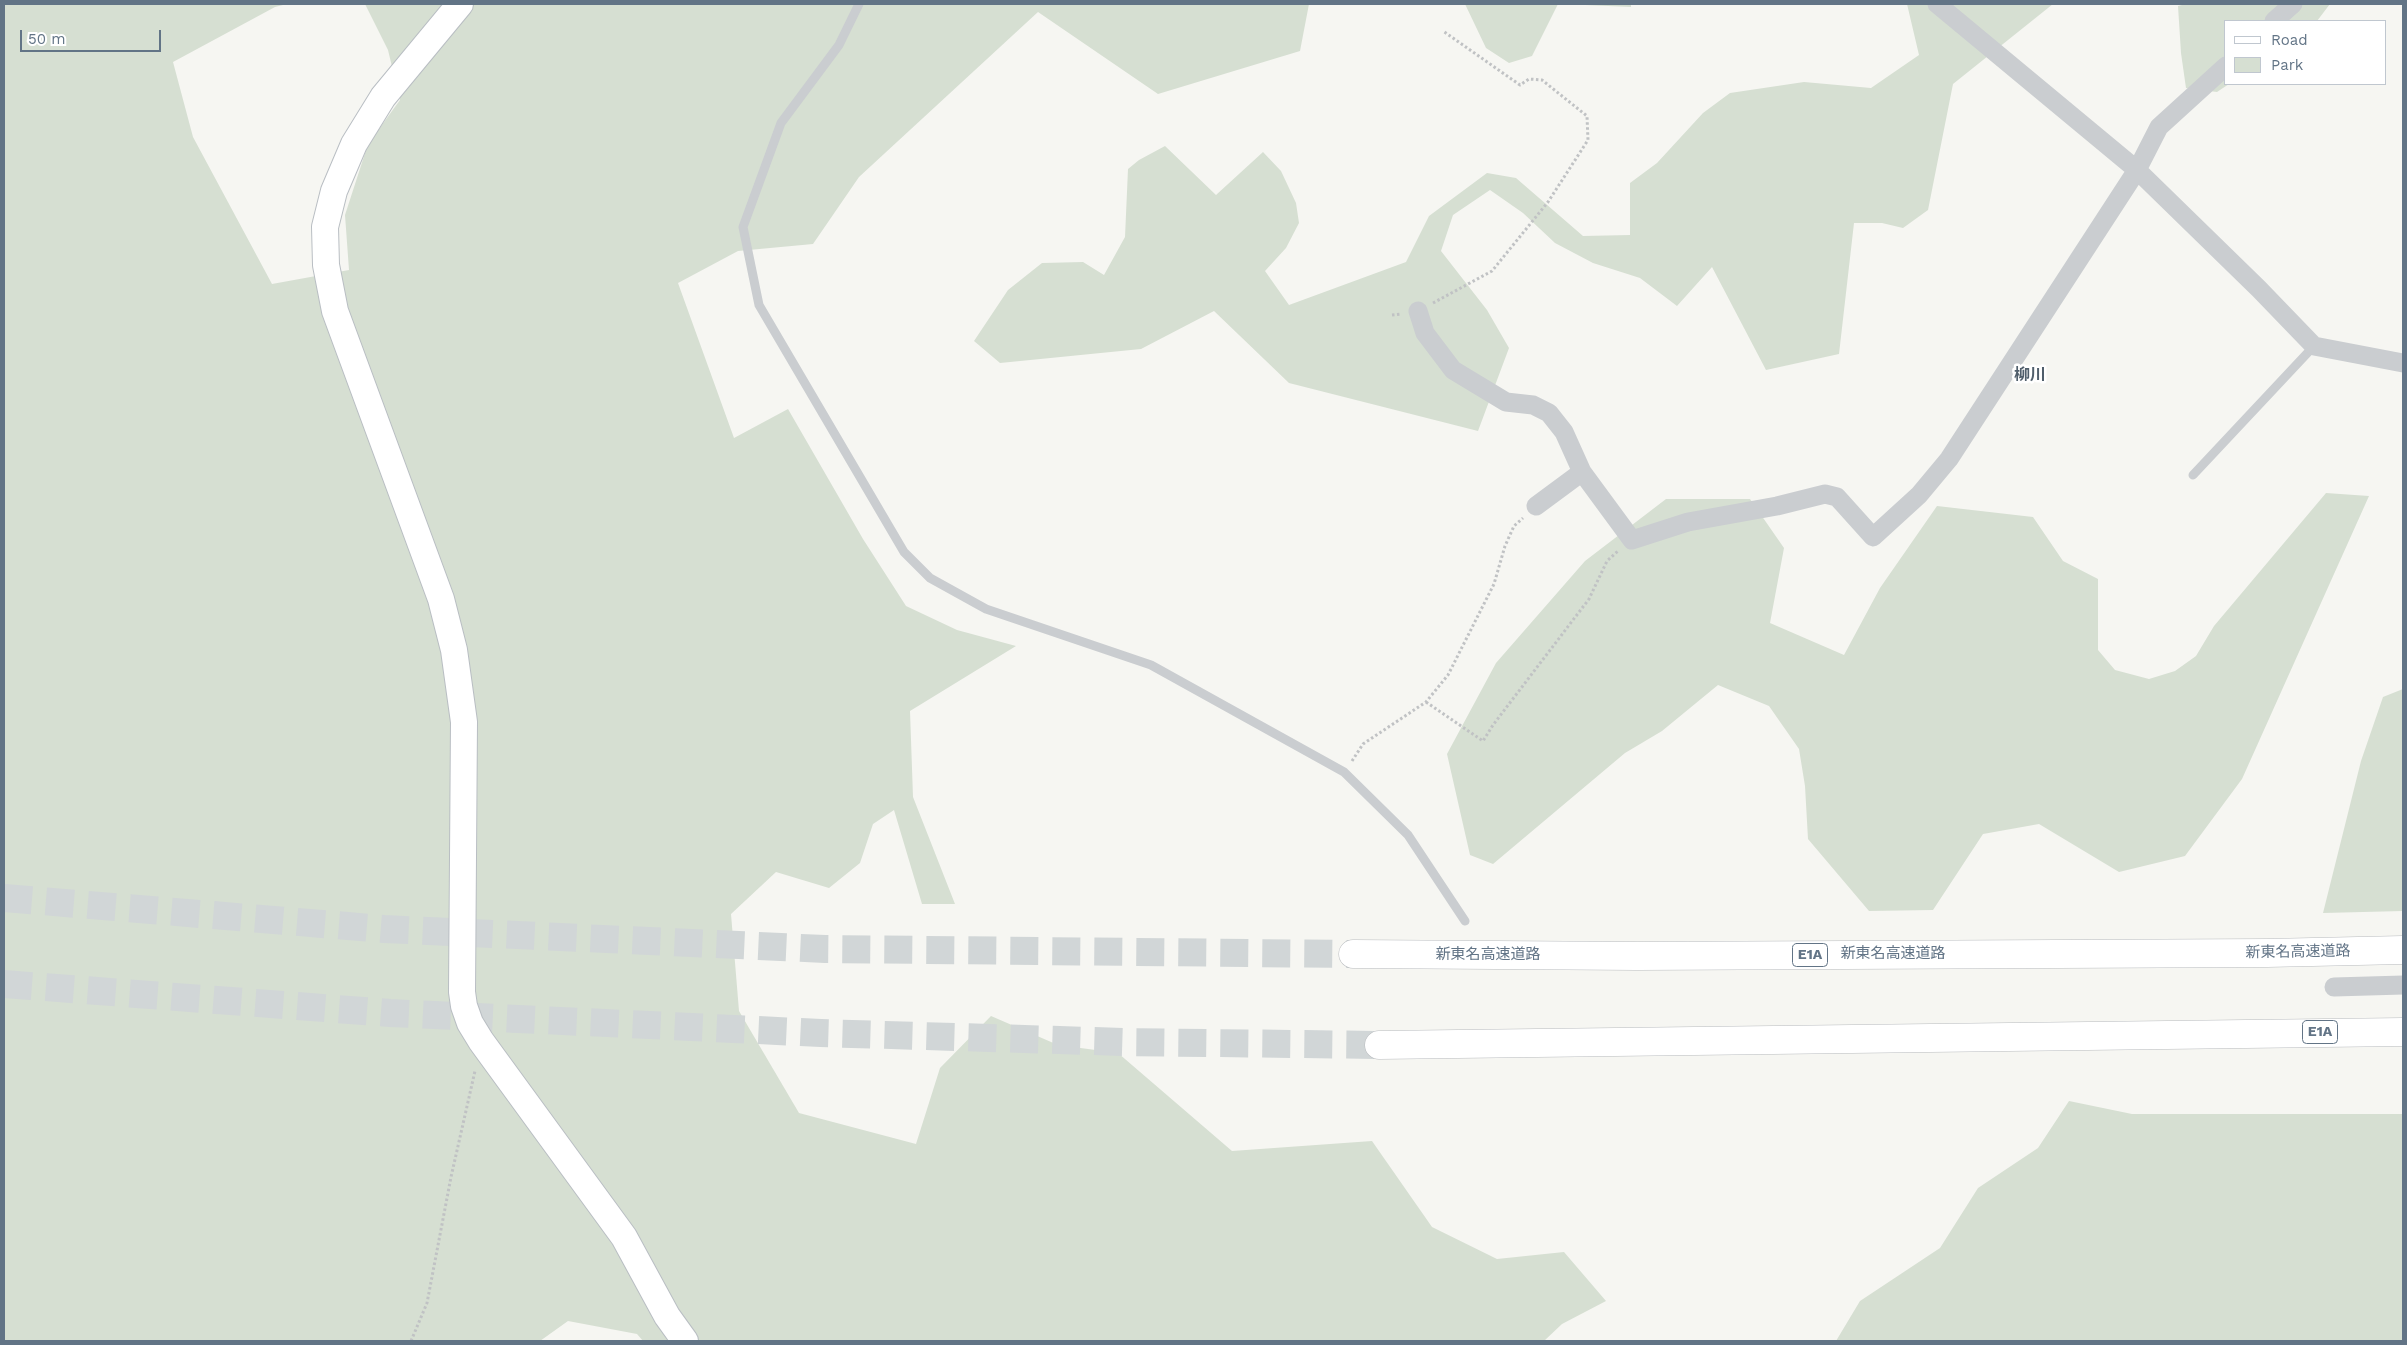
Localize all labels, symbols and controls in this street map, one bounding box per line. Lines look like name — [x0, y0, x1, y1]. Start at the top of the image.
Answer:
scale bar — [22, 20, 164, 52]
legend — [2224, 20, 2387, 85]
text: 50 m — [28, 30, 65, 48]
text: Road — [2271, 31, 2308, 49]
text: Park — [2271, 56, 2303, 74]
district label: 柳川 — [2014, 365, 2046, 385]
street label: 新東名高速道路 — [2245, 942, 2351, 962]
road number: E1A — [1792, 944, 1828, 966]
street label: 新東名高速道路 — [1841, 945, 1945, 963]
street label: 新東名高速道路 — [1436, 946, 1540, 964]
road number: E1A — [2302, 1020, 2338, 1044]

